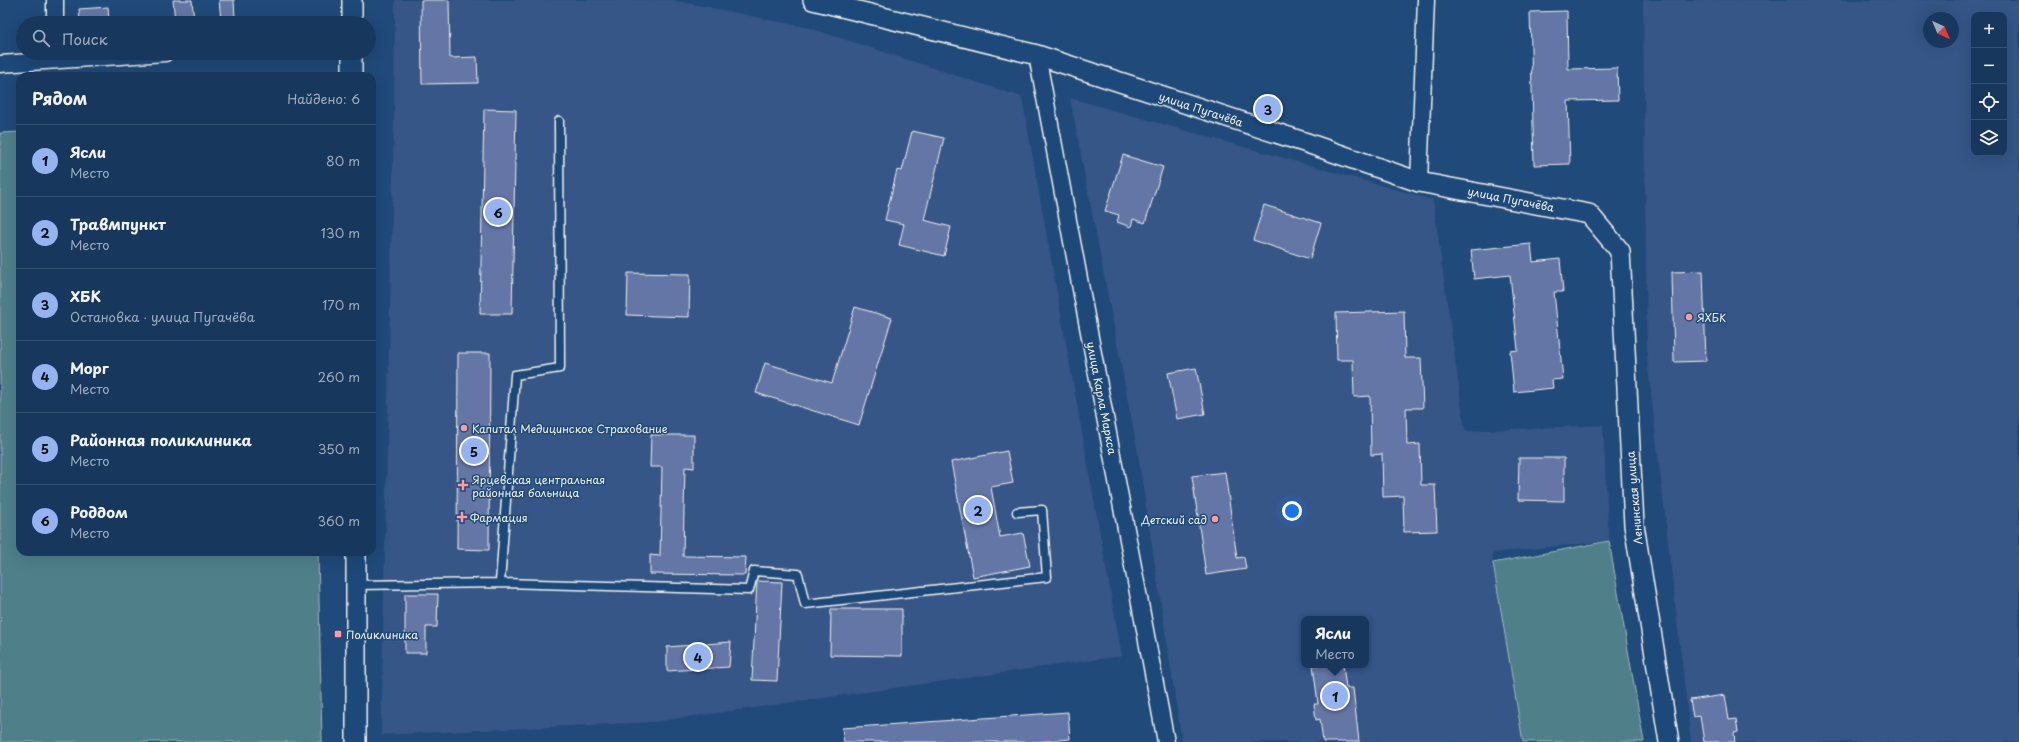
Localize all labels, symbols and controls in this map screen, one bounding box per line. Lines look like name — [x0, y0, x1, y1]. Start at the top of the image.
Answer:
north arrow — [1923, 12, 1959, 48]
map controls — [1971, 12, 2007, 156]
button: + — [1971, 12, 2007, 48]
search box — [16, 16, 376, 60]
icon: search — [30, 27, 52, 49]
text: Поиск — [62, 27, 108, 50]
button: − — [1971, 48, 2007, 84]
button: locate — [1971, 84, 2007, 120]
text: Рядом — [32, 85, 87, 111]
street label: улица Пугачёва — [1157, 87, 1246, 131]
text: Найдено: 6 — [287, 89, 360, 108]
pin: 3 — [1255, 94, 1281, 124]
button: layers — [1971, 120, 2007, 156]
text: Ясли — [70, 140, 106, 163]
text: 1 — [42, 151, 48, 170]
text: 80 m — [326, 151, 360, 170]
text: Место — [70, 163, 110, 182]
street label: улица Пугачёва — [1466, 182, 1556, 216]
pin: 6 — [485, 197, 511, 227]
text: Травмпункт — [70, 212, 166, 235]
text: 2 — [40, 223, 50, 242]
text: 130 m — [321, 223, 360, 242]
text: Место — [70, 235, 110, 254]
text: ХБК — [70, 284, 101, 307]
text: 3 — [41, 295, 49, 314]
text: 170 m — [322, 295, 360, 314]
text: Остановка · улица Пугачёва — [70, 307, 255, 326]
place label: ЯХБК — [1697, 309, 1726, 326]
marker: ЯХБК — [1684, 312, 1694, 322]
street label: улица Карла Маркса — [1083, 340, 1121, 456]
text: Морг — [70, 356, 109, 379]
text: 4 — [41, 367, 49, 386]
text: 260 m — [318, 367, 360, 386]
text: Место — [70, 379, 110, 398]
place label: Капитал Медицинское Страхование — [472, 420, 668, 437]
marker: Капитал Медицинское Страхование — [459, 423, 469, 433]
text: Районная поликлиника — [70, 428, 252, 451]
pin: 5 — [461, 436, 487, 466]
text: 5 — [41, 439, 49, 458]
text: 350 m — [318, 439, 360, 458]
street label: Ленинская улица — [1621, 450, 1647, 545]
text: Место — [70, 451, 110, 470]
place label: Ярцевская центральная районная больница — [471, 471, 605, 501]
marker: Ярцевская центральная районная больница — [457, 479, 469, 491]
pin: 2 — [965, 495, 991, 525]
text: Роддом — [70, 500, 128, 523]
your location — [1282, 501, 1302, 521]
place label: Фармация — [470, 509, 528, 526]
text: 6 — [40, 511, 50, 530]
text: 360 m — [317, 511, 360, 530]
place label: Детский сад — [1141, 511, 1207, 528]
marker: Фармация — [457, 512, 467, 522]
marker: Детский сад — [1210, 514, 1220, 524]
text: Место — [70, 523, 110, 542]
popup — [1301, 616, 1369, 668]
text: Ясли — [1315, 621, 1351, 644]
place label: Поликлиника — [346, 626, 418, 643]
marker: Поликлиника — [333, 629, 343, 639]
pin: 4 — [685, 642, 711, 672]
text: Место — [1315, 644, 1355, 663]
pin: 1 — [1322, 681, 1348, 711]

